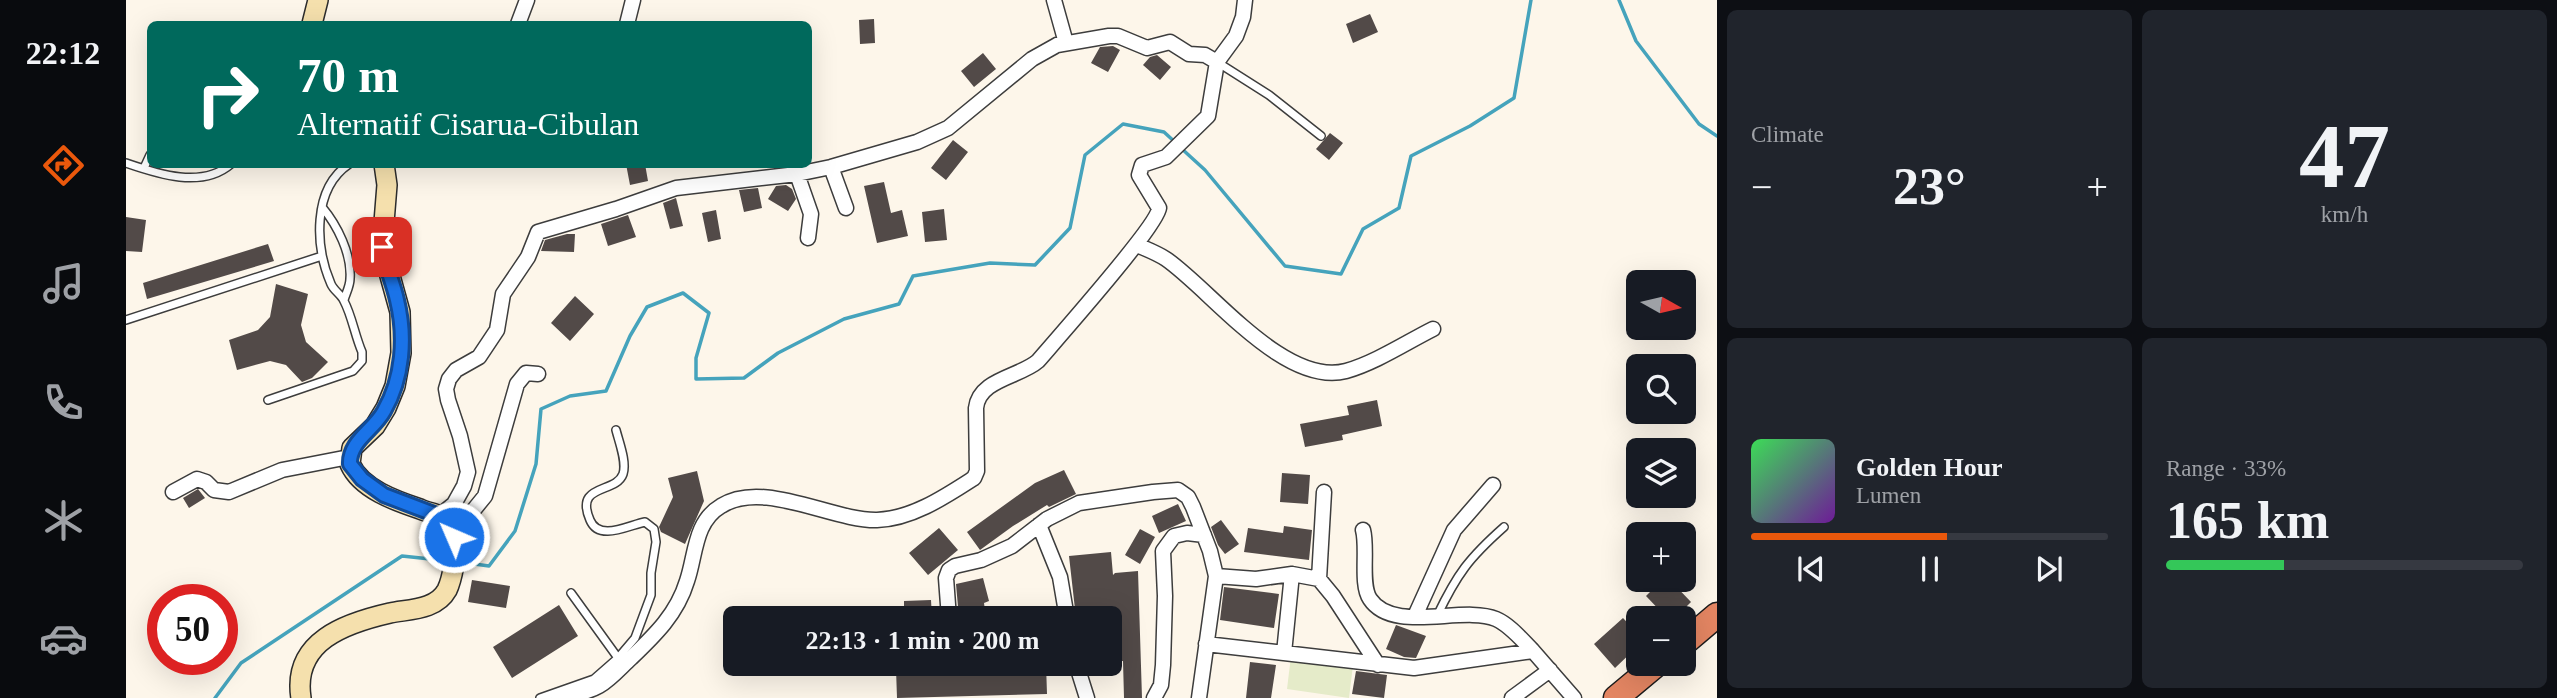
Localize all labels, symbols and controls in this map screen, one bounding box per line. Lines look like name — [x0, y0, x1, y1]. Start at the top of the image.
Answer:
text: 22:12 — [26, 35, 100, 71]
text: 70 m — [297, 48, 399, 103]
icon: right — [182, 49, 273, 140]
text: Alternatif Cisarua-Cibulan — [297, 106, 639, 142]
text: 47 — [2299, 106, 2390, 207]
text: Climate — [1751, 122, 1824, 147]
icon: directions — [39, 141, 88, 190]
text: 23° — [1893, 158, 1966, 215]
text: − — [1751, 166, 1772, 208]
text: + — [2087, 166, 2108, 208]
text: km/h — [2321, 202, 2368, 227]
pin — [352, 217, 412, 277]
icon: arrive — [363, 228, 401, 266]
icon: music — [39, 259, 88, 308]
north arrow — [1626, 270, 1696, 340]
map controls — [1626, 270, 1696, 676]
button: search — [1626, 354, 1696, 424]
icon: phone — [39, 378, 88, 427]
button: layers — [1626, 438, 1696, 508]
text: Golden Hour — [1856, 453, 2003, 482]
text: Range · 33% — [2166, 456, 2286, 481]
text: Lumen — [1856, 483, 1921, 508]
text: 165 km — [2166, 492, 2329, 549]
icon: climate — [39, 496, 88, 545]
position arrow — [417, 500, 491, 574]
button: + — [1626, 522, 1696, 592]
icon: previous — [1792, 550, 1830, 588]
icon: pause — [1911, 550, 1949, 588]
icon: next — [2030, 550, 2068, 588]
speed limit sign: 50 — [147, 584, 238, 675]
button: − — [1626, 606, 1696, 676]
icon: car — [39, 614, 88, 663]
text: 22:13 · 1 min · 200 m — [806, 626, 1040, 655]

